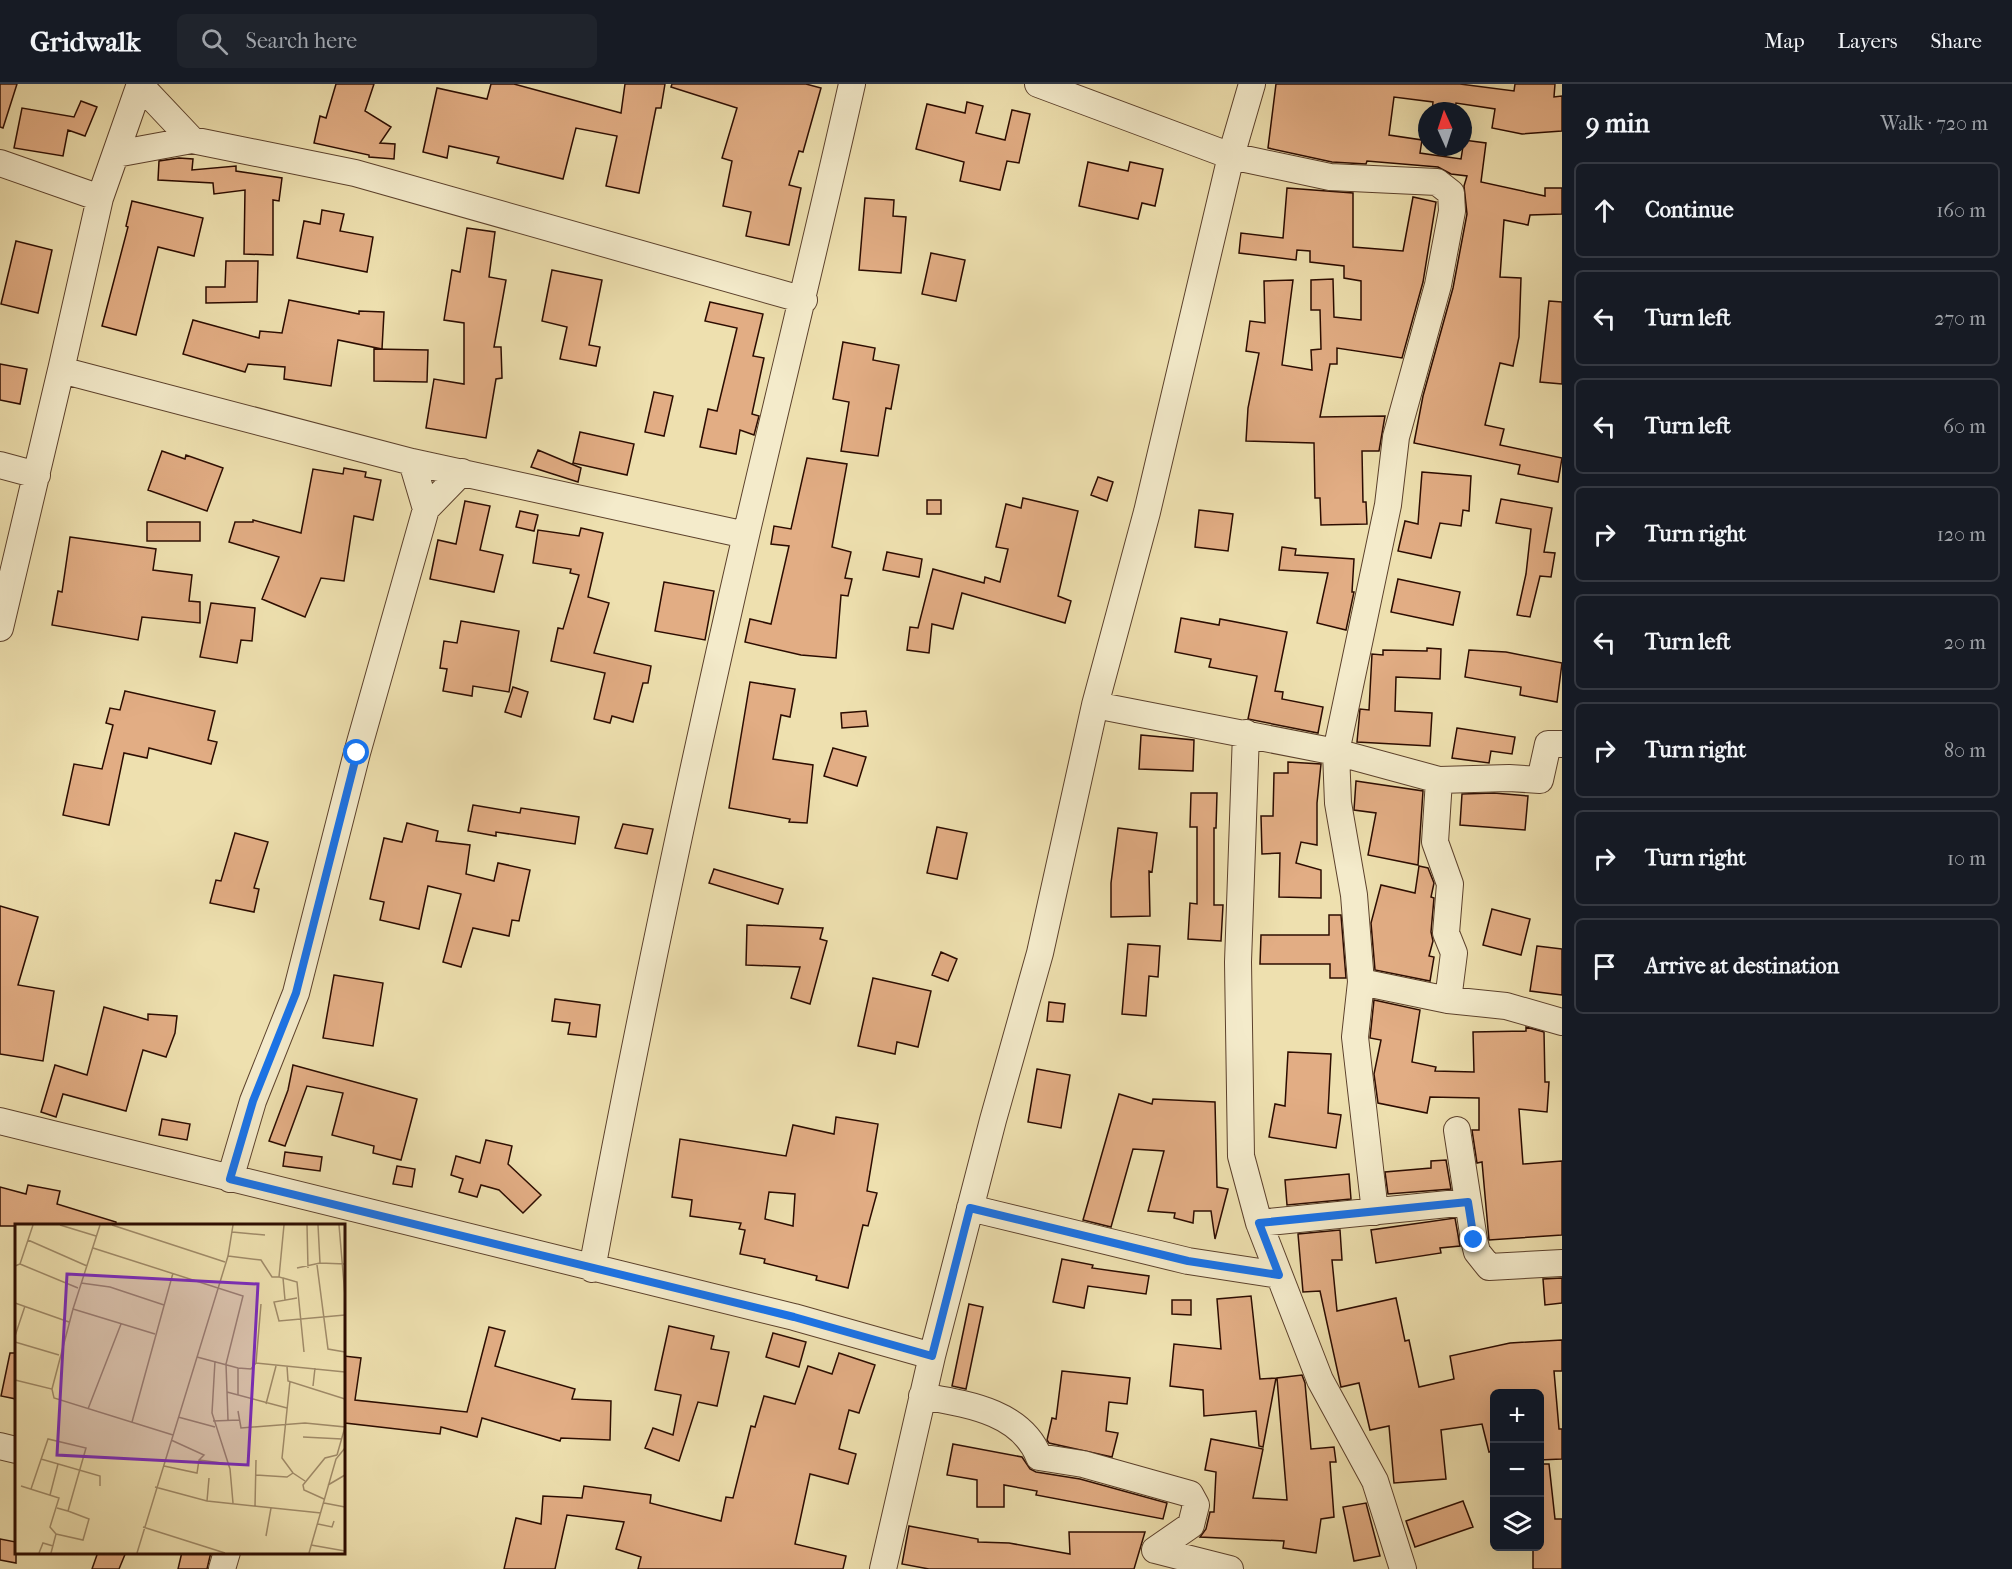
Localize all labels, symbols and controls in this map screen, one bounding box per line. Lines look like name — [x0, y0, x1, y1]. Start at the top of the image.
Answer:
search box — [177, 14, 597, 68]
text: Gridwalk — [30, 25, 141, 58]
icon: search — [198, 25, 231, 58]
text: Search here — [246, 28, 357, 54]
text: Map — [1764, 29, 1805, 53]
text: Layers — [1838, 29, 1897, 53]
text: Share — [1930, 29, 1982, 53]
north arrow — [1418, 102, 1472, 156]
text: 9 min — [1586, 108, 1650, 139]
text: Walk · 720 m — [1880, 112, 1988, 135]
icon: ahead — [1588, 194, 1621, 227]
text: Continue — [1645, 197, 1734, 223]
text: 160 m — [1936, 199, 1986, 222]
icon: left — [1588, 302, 1621, 335]
text: Turn left — [1645, 305, 1731, 331]
text: 270 m — [1934, 307, 1986, 330]
icon: left — [1588, 410, 1621, 443]
text: Turn left — [1645, 413, 1731, 439]
text: 60 m — [1943, 415, 1986, 438]
icon: right — [1588, 518, 1621, 551]
text: Turn right — [1645, 521, 1746, 547]
text: 120 m — [1937, 523, 1986, 546]
icon: left — [1588, 626, 1621, 659]
text: Turn left — [1645, 629, 1731, 655]
text: 20 m — [1944, 631, 1986, 654]
icon: right — [1588, 734, 1621, 767]
text: Turn right — [1645, 737, 1746, 763]
route start — [343, 739, 369, 765]
text: 80 m — [1944, 739, 1986, 762]
icon: right — [1588, 842, 1621, 875]
text: Turn right — [1645, 845, 1746, 871]
text: 10 m — [1947, 847, 1986, 870]
icon: arrive — [1588, 950, 1621, 983]
text: Arrive at destination — [1645, 953, 1839, 979]
inset map — [15, 1224, 345, 1554]
route end — [1460, 1226, 1486, 1252]
map controls — [1490, 1389, 1544, 1551]
button: + — [1490, 1389, 1544, 1443]
button: − — [1490, 1443, 1544, 1497]
button: layers — [1490, 1497, 1544, 1551]

